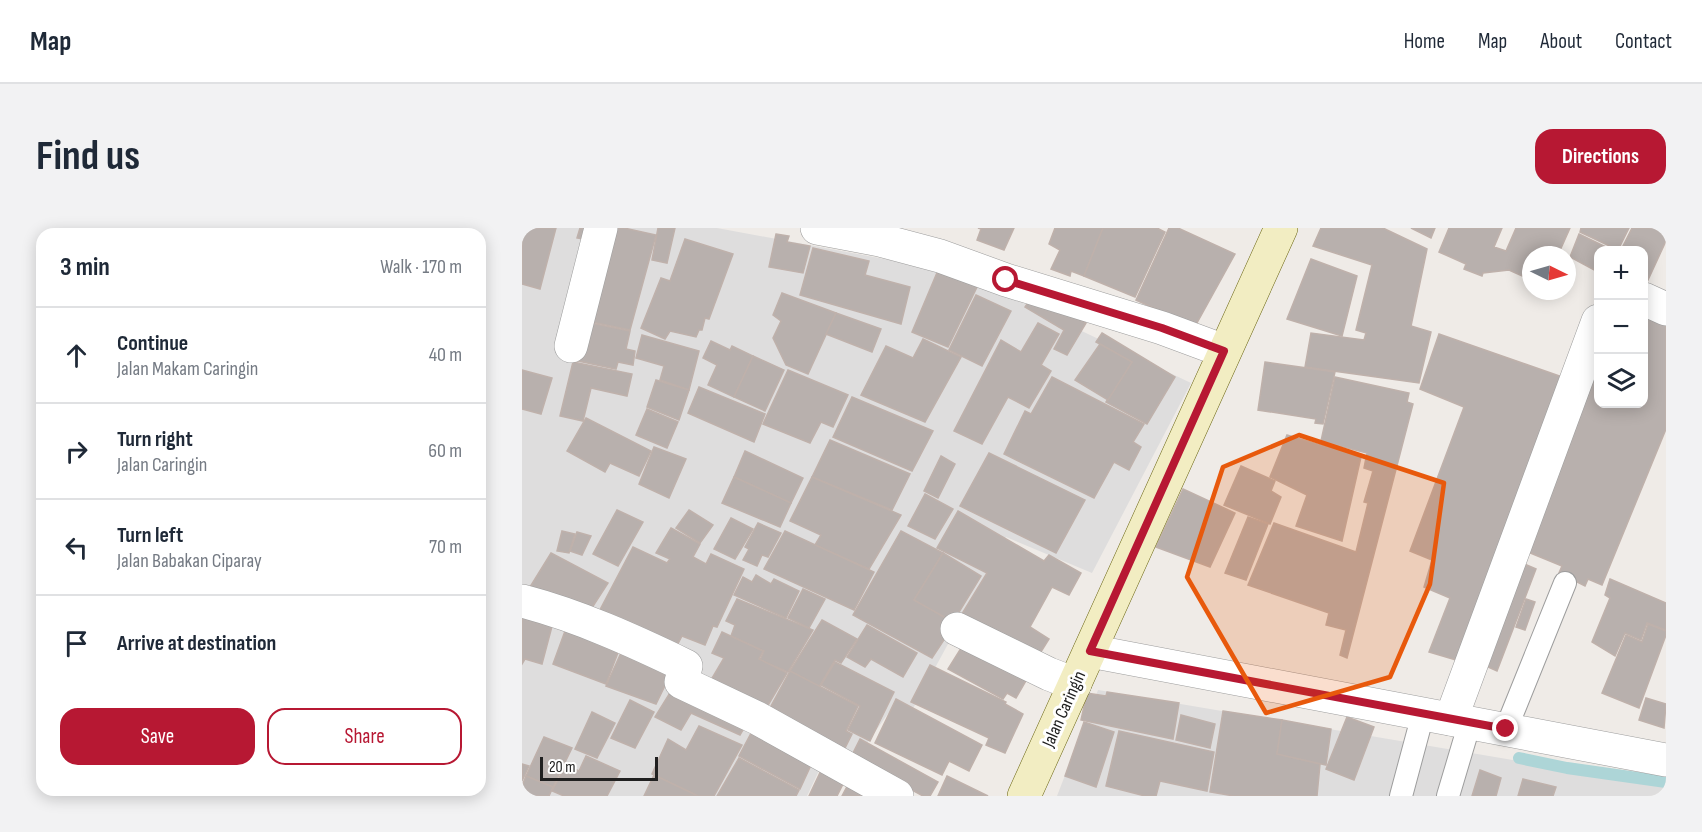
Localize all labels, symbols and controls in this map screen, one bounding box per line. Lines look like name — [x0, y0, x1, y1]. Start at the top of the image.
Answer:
text: Map — [30, 25, 71, 58]
text: Home — [1404, 29, 1445, 54]
text: Map — [1478, 29, 1507, 54]
text: About — [1540, 29, 1582, 54]
text: Contact — [1615, 29, 1672, 54]
button: Directions — [1535, 129, 1666, 184]
text: Find us — [36, 131, 140, 182]
north arrow — [1522, 246, 1576, 300]
map controls — [1594, 246, 1648, 408]
button: + — [1594, 246, 1648, 300]
text: 3 min — [60, 252, 110, 283]
text: Walk · 170 m — [380, 255, 462, 279]
route start — [992, 266, 1018, 292]
button: − — [1594, 300, 1648, 354]
text: Continue — [117, 330, 188, 357]
icon: ahead — [60, 339, 93, 372]
text: 40 m — [429, 343, 462, 367]
button: layers — [1594, 354, 1648, 408]
text: Jalan Makam Caringin — [117, 357, 258, 381]
text: Turn right — [117, 426, 193, 453]
icon: right — [60, 435, 93, 468]
text: 60 m — [428, 439, 462, 463]
text: Jalan Caringin — [117, 453, 207, 477]
text: Turn left — [117, 522, 183, 549]
icon: left — [60, 531, 93, 564]
text: 70 m — [429, 535, 462, 559]
text: Jalan Babakan Ciparay — [117, 549, 262, 573]
icon: arrive — [60, 627, 93, 660]
text: Arrive at destination — [117, 630, 276, 657]
street label: Jalan Caringin — [1037, 668, 1090, 751]
button: Save — [60, 708, 255, 765]
button: Share — [267, 708, 462, 765]
route end — [1492, 715, 1518, 741]
scale bar — [540, 754, 658, 782]
text: 20 m — [549, 758, 576, 777]

